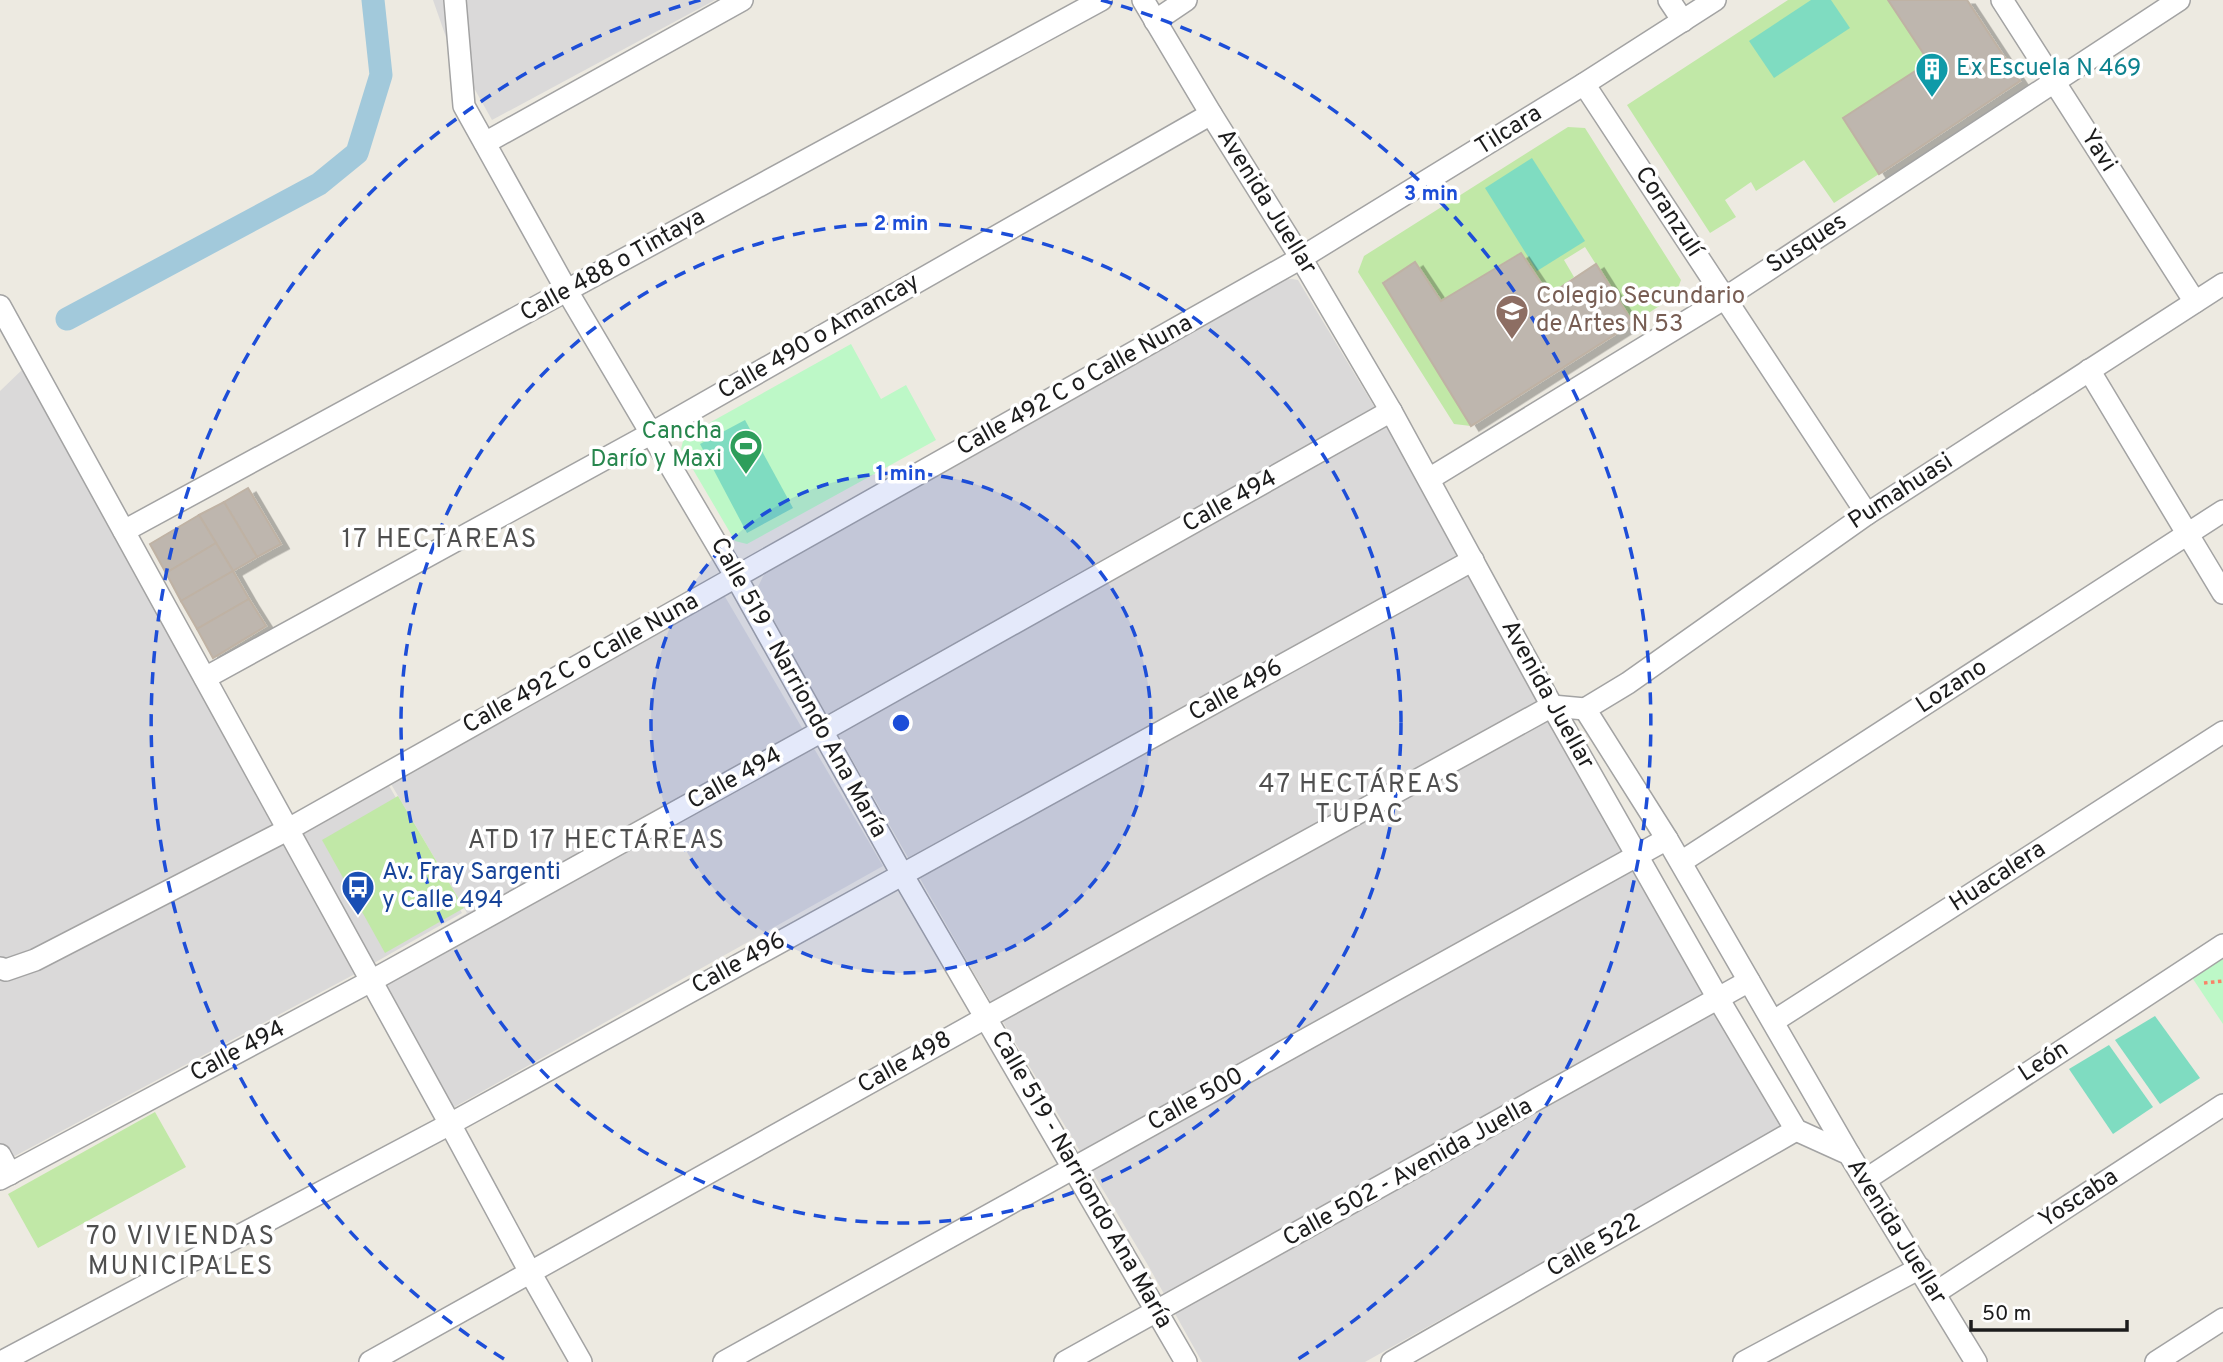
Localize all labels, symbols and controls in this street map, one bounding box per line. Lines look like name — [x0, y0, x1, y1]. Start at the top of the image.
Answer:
building icon: Ex Escuela N 469 — [1913, 50, 1951, 99]
place label: Ex Escuela N 469 — [1956, 54, 2141, 84]
street label: Tilcara — [1470, 99, 1548, 163]
street label: Avenida Juellar — [1209, 124, 1323, 280]
street label: Yavi — [2073, 124, 2123, 178]
street label: Coranzulí — [1628, 161, 1709, 265]
text: 3 min — [1404, 181, 1458, 208]
street label: Calle 488 o Tintaya — [515, 203, 711, 329]
street label: Susques — [1761, 207, 1853, 281]
text: 2 min — [874, 211, 928, 238]
street label: Calle 490 o Amancay — [713, 267, 925, 407]
place label: Colegio Secundario de Artes N 53 — [1536, 282, 1745, 340]
school or university icon: Colegio Secundario de Artes N 53 — [1493, 292, 1531, 341]
street label: Calle 492 C o Calle Nuna — [952, 309, 1198, 463]
place label: Cancha Darío y Maxi — [590, 417, 722, 475]
sports icon: Cancha Darío y Maxi — [727, 427, 765, 476]
street label: Pumahuasi — [1843, 447, 1959, 537]
text: 1 min — [876, 461, 926, 488]
street label: Calle 494 — [1178, 464, 1282, 540]
district label: 17 HECTAREAS — [342, 524, 538, 557]
street label: Calle 519 - Narriondo Ana María — [703, 533, 893, 843]
street label: Calle 492 C o Calle Nuna — [458, 587, 704, 741]
street label: Avenida Juellar — [1494, 615, 1600, 775]
street label: Calle 496 — [1184, 653, 1288, 729]
street label: Lozano — [1911, 653, 1993, 721]
centre of rings — [889, 711, 913, 735]
street label: Calle 494 — [683, 741, 787, 817]
district label: 47 HECTÁREAS TUPAC — [1259, 767, 1462, 832]
district label: ATD 17 HECTÁREAS — [468, 823, 726, 858]
street label: Huacalera — [1944, 835, 2052, 919]
place label: Av. Fray Sargenti y Calle 494 — [382, 858, 561, 916]
bus stop icon: Av. Fray Sargenti y Calle 494 — [339, 868, 377, 917]
street label: Calle 496 — [687, 926, 791, 1002]
street label: Calle 494 — [185, 1015, 291, 1089]
street label: Calle 498 — [853, 1025, 957, 1101]
street label: Calle 519 - Narriondo Ana María — [983, 1026, 1179, 1334]
street label: León — [2013, 1035, 2075, 1089]
street label: Calle 500 — [1143, 1061, 1249, 1139]
street label: Calle 502 - Avenida Juella — [1278, 1092, 1538, 1254]
street label: Avenida Juellar — [1839, 1154, 1953, 1310]
street label: Yoscaba — [2034, 1162, 2124, 1236]
street label: Calle 522 — [1542, 1207, 1646, 1285]
district label: 70 VIVIENDAS MUNICIPALES — [86, 1221, 276, 1284]
scale bar — [1971, 1288, 2127, 1332]
text: 50 m — [1982, 1301, 2031, 1328]

